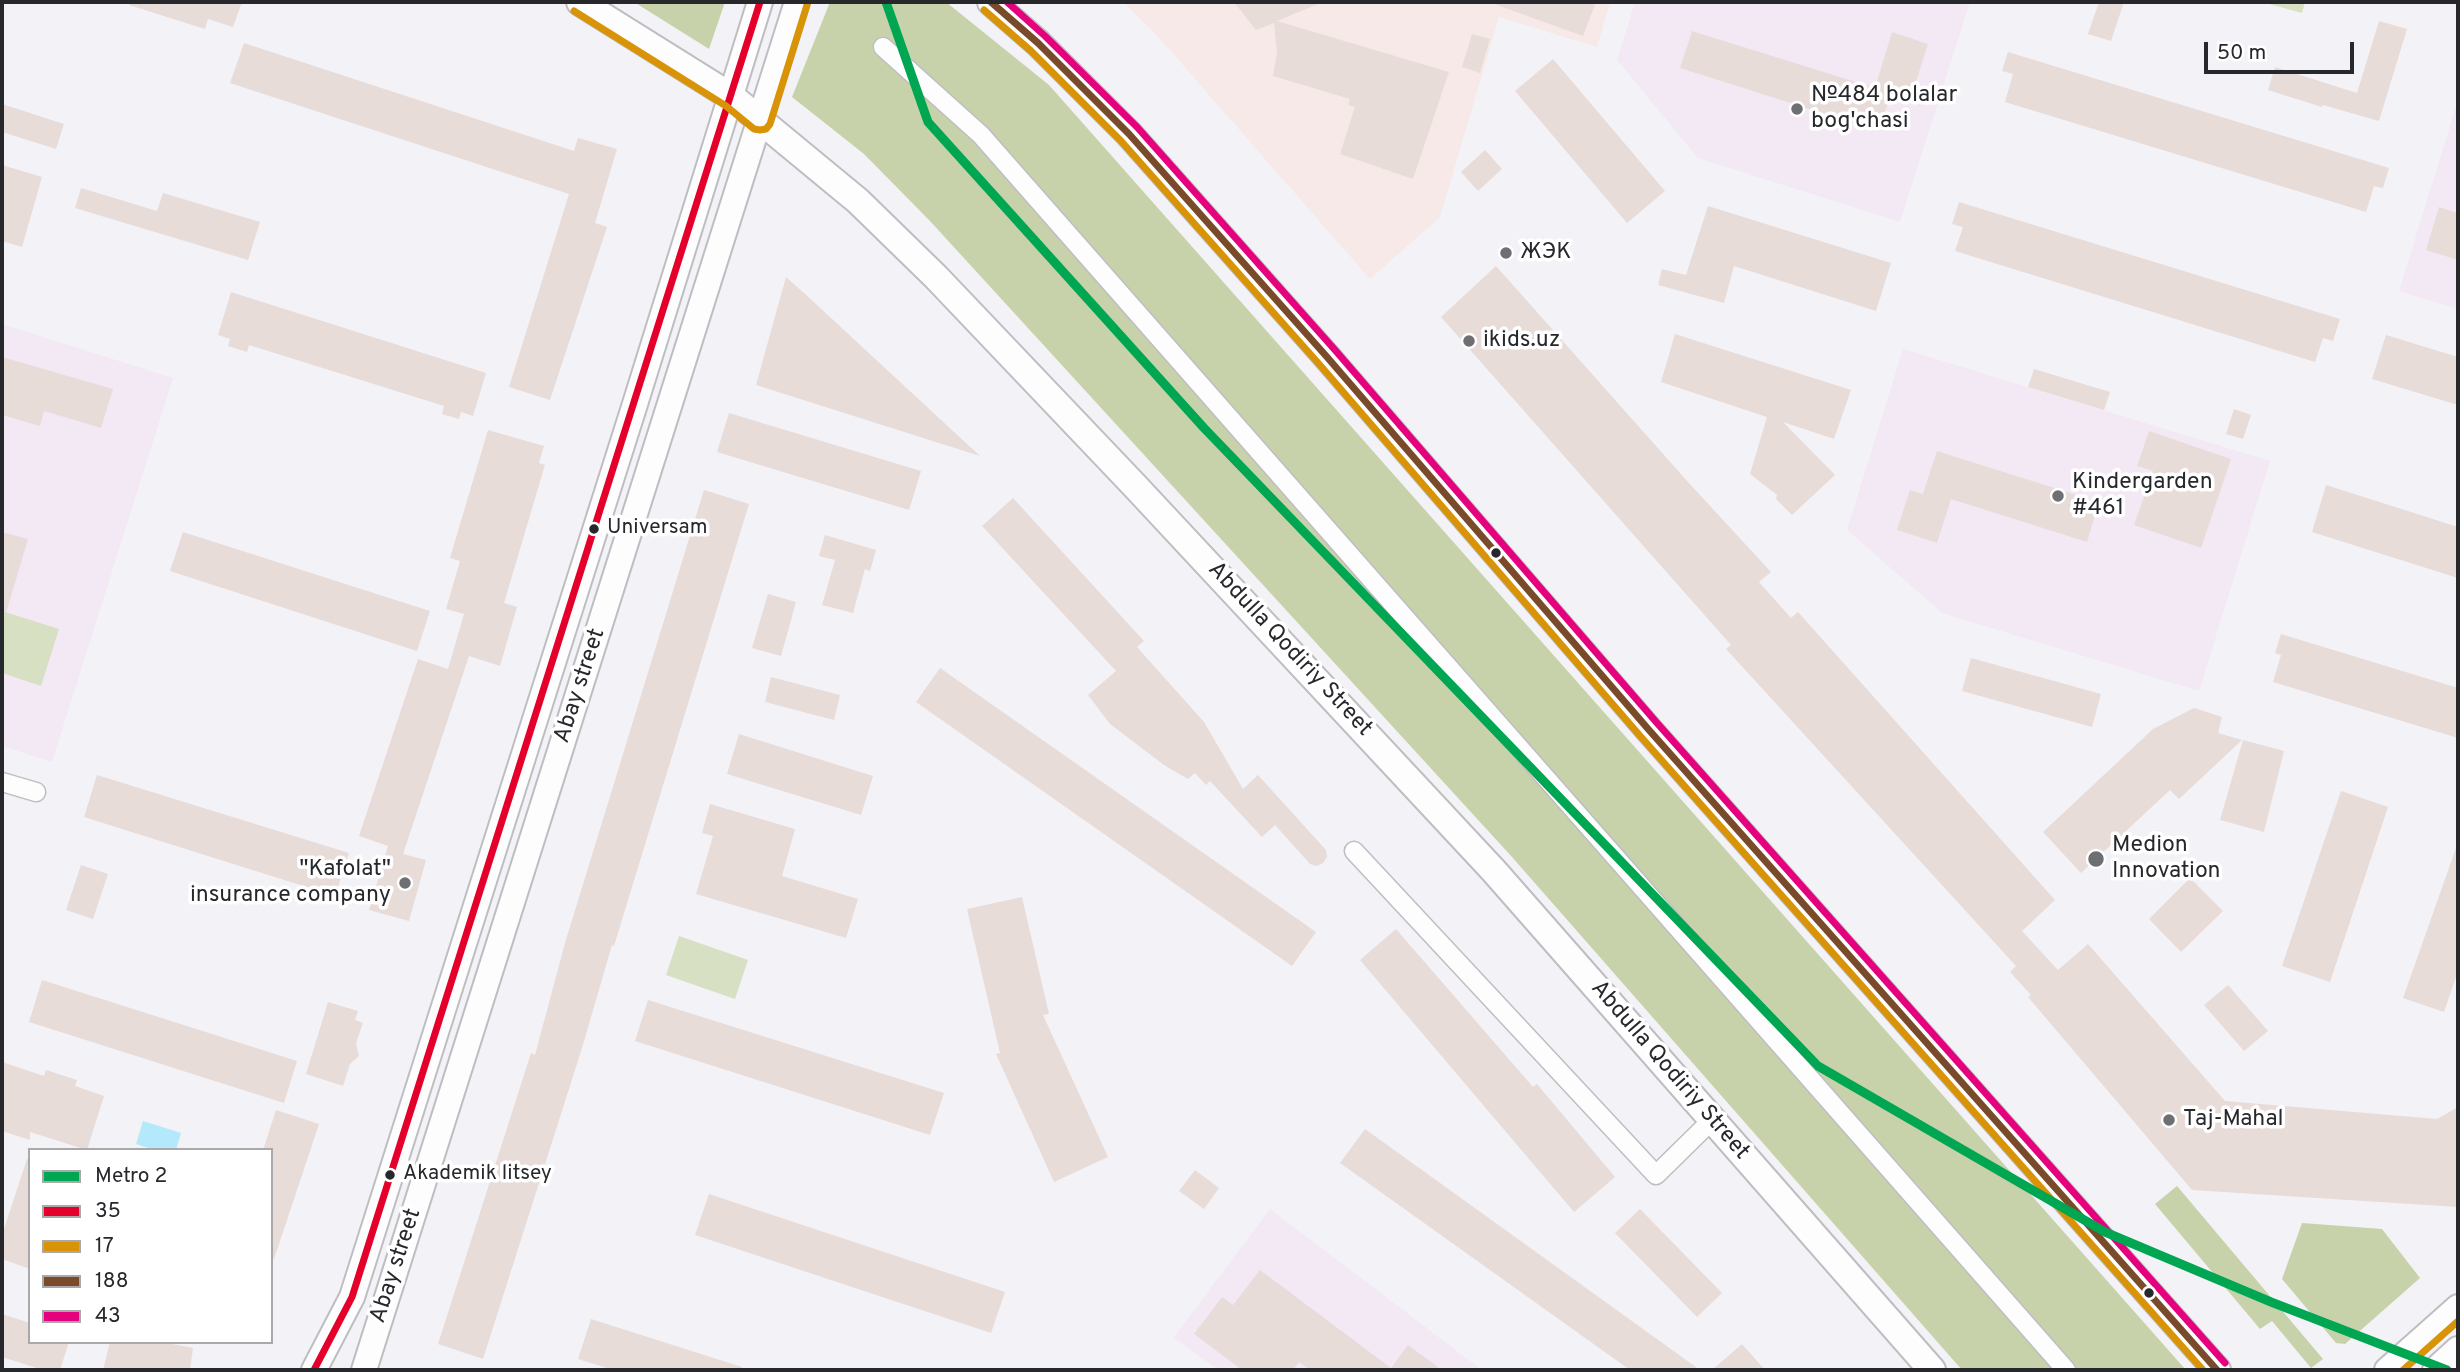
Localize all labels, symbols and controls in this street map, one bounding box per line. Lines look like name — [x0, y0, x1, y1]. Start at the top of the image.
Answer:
scale bar — [2208, 28, 2358, 72]
text: 50 m — [2217, 40, 2266, 67]
place label: №484 bolalar bog'chasi — [1811, 82, 1957, 136]
marker: №484 bolalar bog'chasi — [1789, 101, 1805, 117]
place label: ЖЭК — [1520, 239, 1571, 267]
marker: ЖЭК — [1498, 245, 1514, 261]
place label: ikids.uz — [1483, 327, 1560, 355]
marker: ikids.uz — [1461, 333, 1477, 349]
place label: Kindergarden #461 — [2072, 469, 2213, 523]
marker: Kindergarden #461 — [2050, 488, 2066, 504]
place label: Universam — [607, 516, 707, 542]
marker: Universam — [587, 522, 601, 536]
unlabelled marker — [1489, 546, 1503, 560]
street label: Abdulla Qodiriy Street — [1201, 557, 1377, 743]
street label: Abay street — [550, 625, 612, 747]
place label: Medion Innovation — [2112, 832, 2221, 886]
marker: Medion Innovation — [2086, 849, 2106, 869]
place label: "Kafolat" insurance company — [190, 856, 391, 910]
marker: "Kafolat" insurance company — [397, 875, 413, 891]
street label: Abdulla Qodiriy Street — [1584, 976, 1754, 1166]
place label: Taj-Mahal — [2183, 1106, 2284, 1134]
marker: Taj-Mahal — [2161, 1112, 2177, 1128]
legend — [28, 1148, 273, 1344]
place label: Akademik litsey — [403, 1162, 552, 1188]
text: Metro 2 — [95, 1163, 167, 1190]
marker: Akademik litsey — [383, 1168, 397, 1182]
text: 35 — [95, 1198, 121, 1225]
street label: Abay street — [366, 1205, 428, 1327]
text: 17 — [95, 1233, 114, 1260]
text: 188 — [95, 1268, 129, 1295]
unlabelled marker — [2142, 1286, 2156, 1300]
text: 43 — [95, 1303, 121, 1330]

